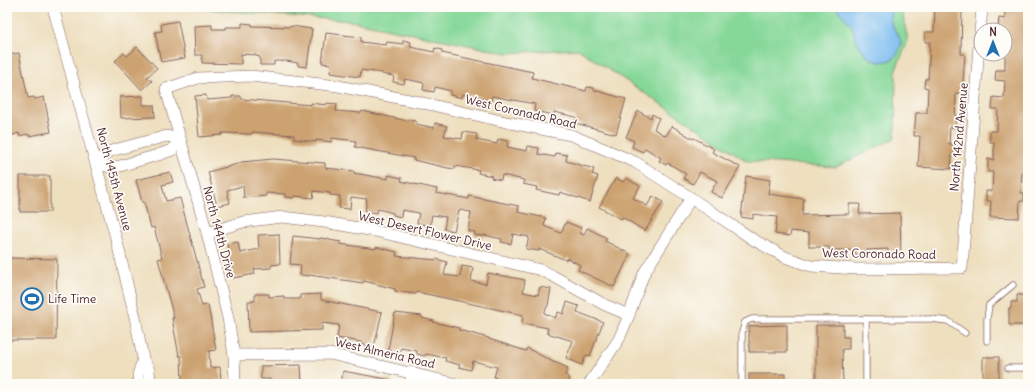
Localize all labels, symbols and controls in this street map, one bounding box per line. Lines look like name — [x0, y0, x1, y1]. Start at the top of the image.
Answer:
north arrow — [973, 22, 1013, 62]
text: N — [989, 25, 997, 39]
street label: North 142nd Avenue — [946, 82, 971, 192]
street label: West Coronado Road — [464, 91, 578, 132]
street label: North 145th Avenue — [93, 126, 135, 232]
street label: North 144th Drive — [200, 184, 239, 279]
street label: West Desert Flower Drive — [357, 208, 493, 253]
street label: West Coronado Road — [822, 245, 936, 262]
sports icon: Life Time — [19, 286, 45, 312]
place label: Life Time — [48, 291, 96, 306]
street label: West Almeria Road — [334, 334, 437, 371]

